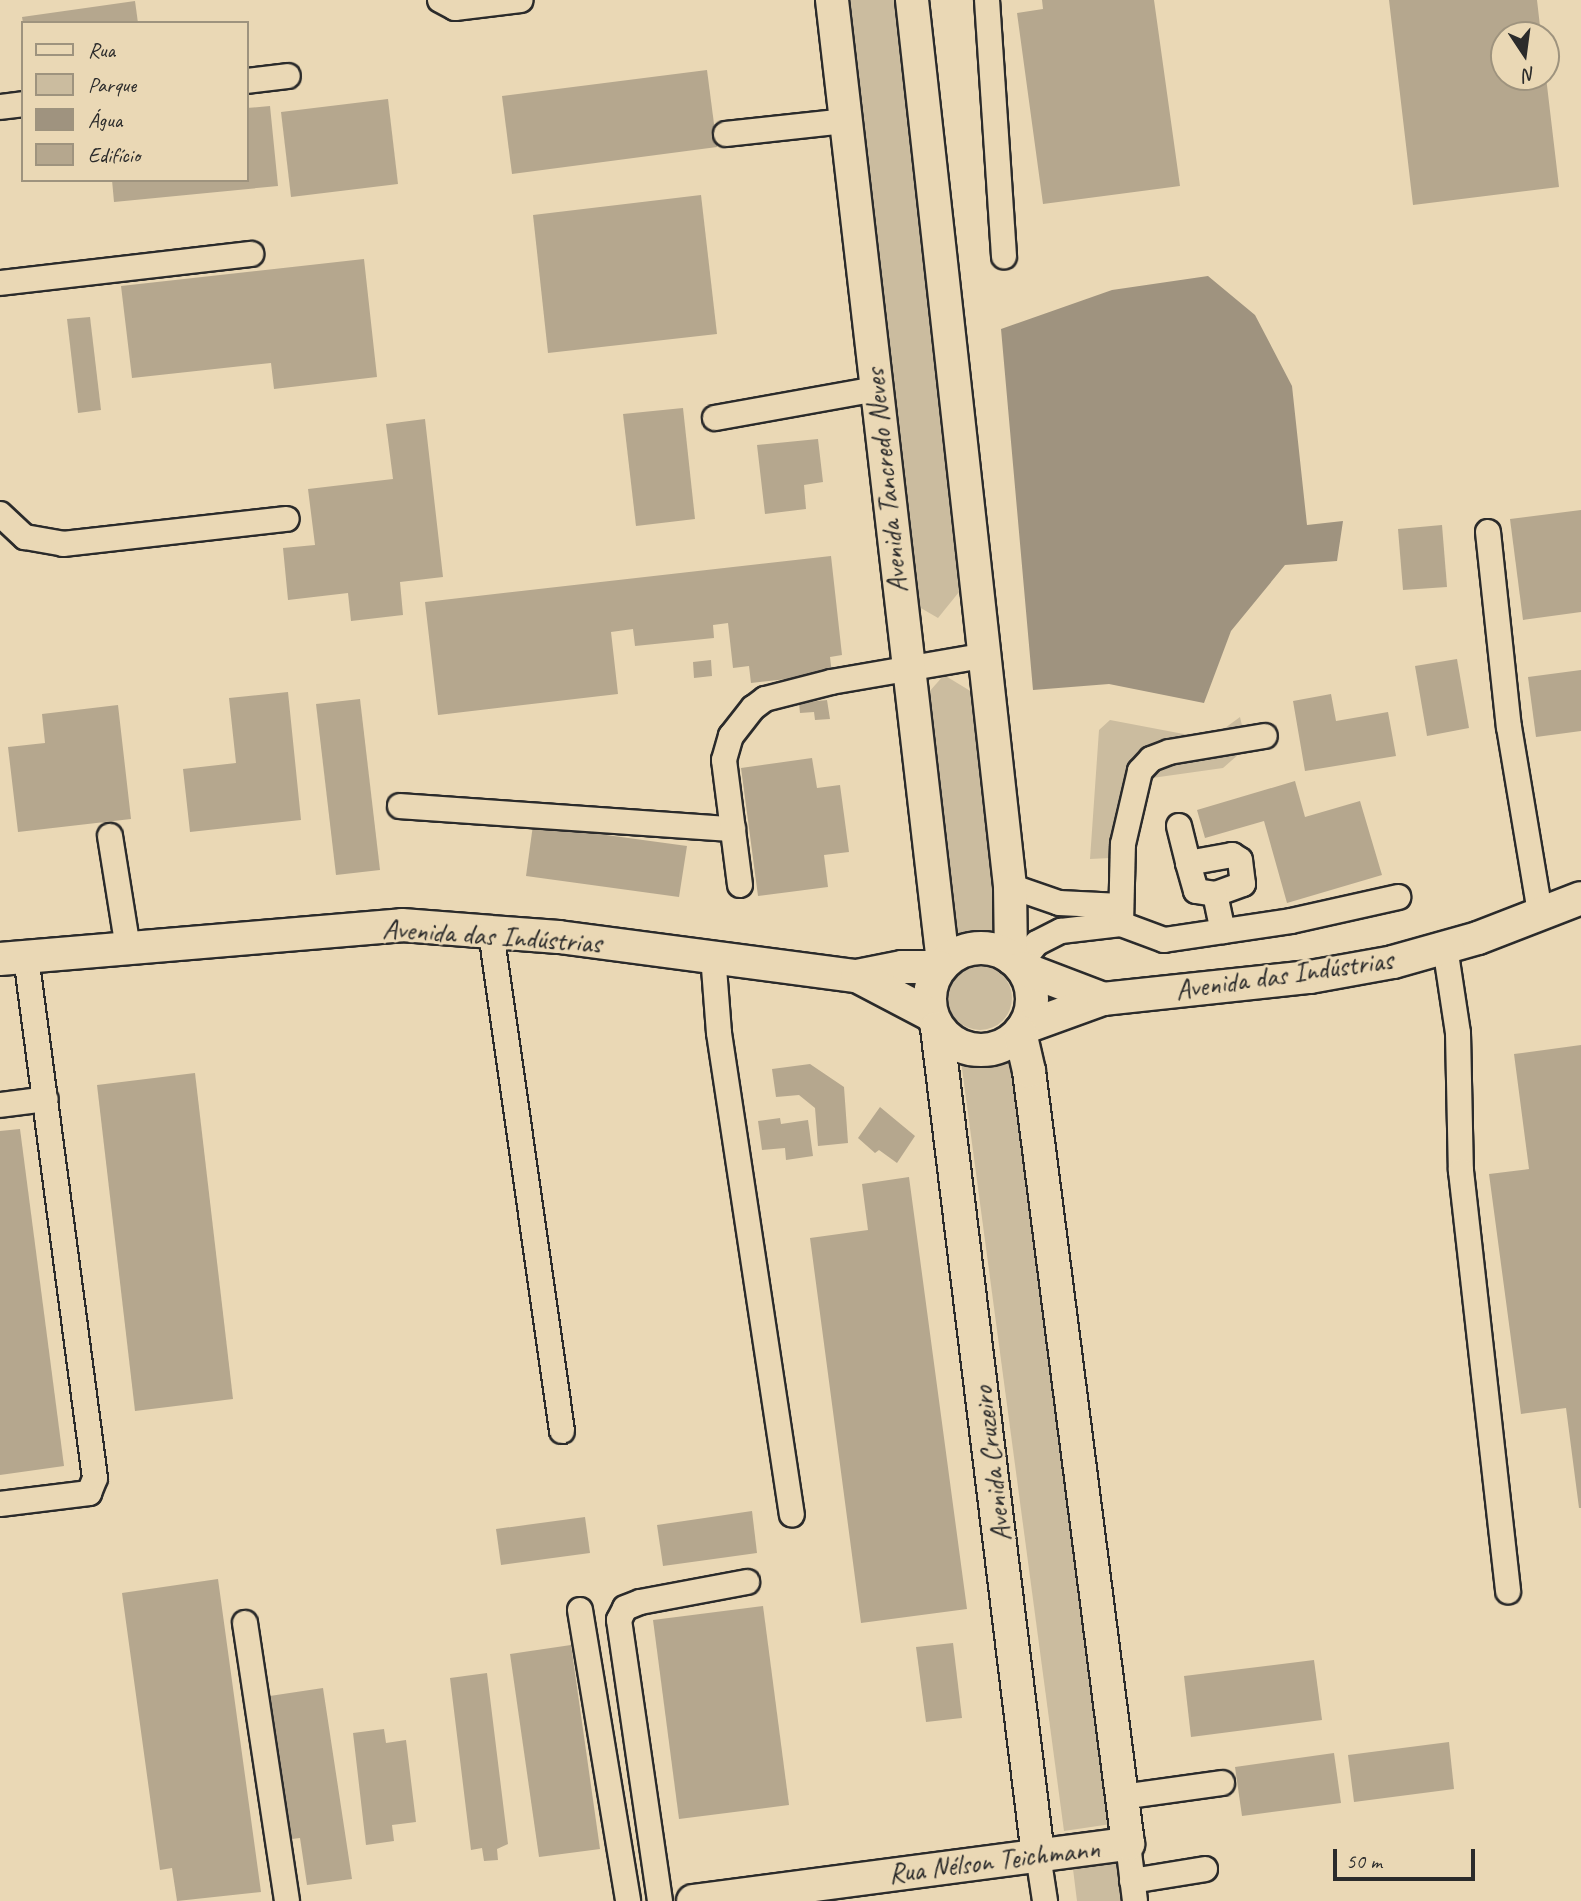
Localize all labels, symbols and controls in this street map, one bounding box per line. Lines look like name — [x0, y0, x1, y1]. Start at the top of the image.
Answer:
legend — [21, 21, 248, 182]
north arrow — [1490, 21, 1560, 91]
text: Rua — [88, 37, 115, 63]
text: N — [1521, 61, 1538, 88]
text: Parque — [88, 72, 136, 98]
text: Água — [88, 107, 122, 133]
text: Edifício — [88, 142, 140, 168]
street label: Avenida Tancredo Neves — [858, 367, 914, 595]
street label: Avenida das Indústrias — [382, 912, 602, 960]
street label: Avenida das Indústrias — [1173, 943, 1395, 1007]
street label: Avenida Cruzeiro — [966, 1384, 1018, 1544]
street label: Rua Nélson Teichmann — [887, 1831, 1101, 1891]
scale bar — [1336, 1834, 1478, 1878]
text: 50 m — [1346, 1848, 1382, 1874]

